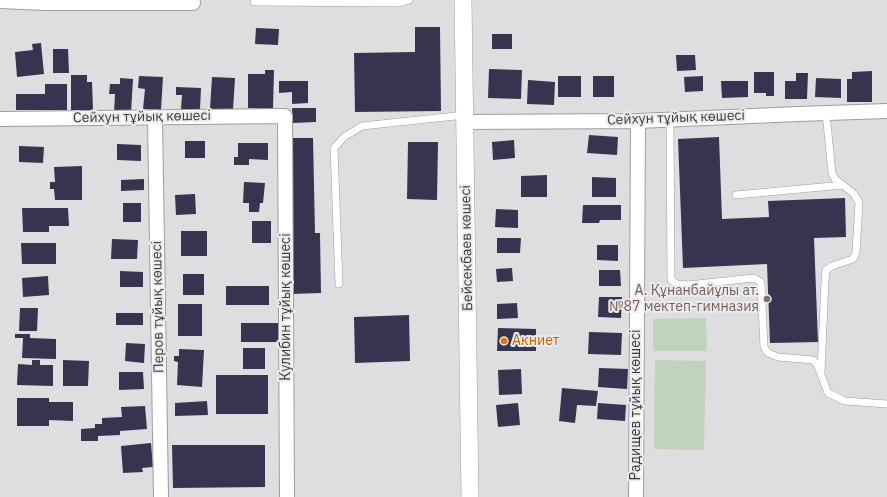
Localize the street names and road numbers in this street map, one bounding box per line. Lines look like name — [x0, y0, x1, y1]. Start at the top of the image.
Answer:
street label: Сейхун тұйық көшесі — [73, 107, 211, 127]
street label: Сейхун тұйық көшесі — [607, 107, 745, 129]
street label: Бейсекбаев көшесі — [458, 185, 476, 311]
street label: Кулибин тұйық көшесі — [278, 233, 294, 381]
street label: Перов тұйық көшесі — [148, 241, 168, 373]
street label: Радищев тұйық көшесі — [628, 330, 644, 480]

